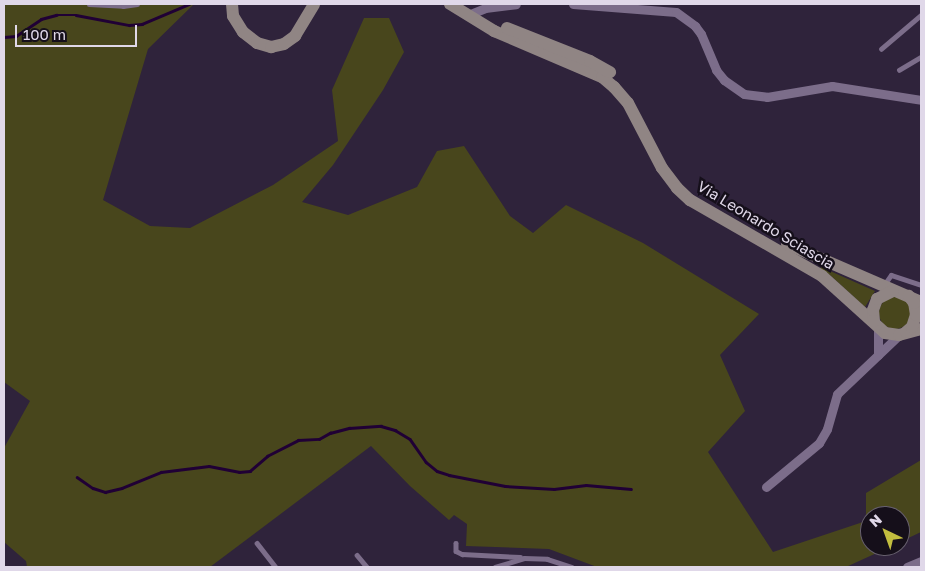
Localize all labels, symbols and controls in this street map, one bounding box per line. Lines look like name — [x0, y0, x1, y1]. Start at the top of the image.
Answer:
scale bar — [18, 15, 140, 47]
text: 100 m — [23, 25, 66, 43]
street label: Via Leonardo Sciascia — [694, 177, 838, 273]
north arrow — [860, 506, 910, 556]
text: N — [866, 510, 885, 530]

